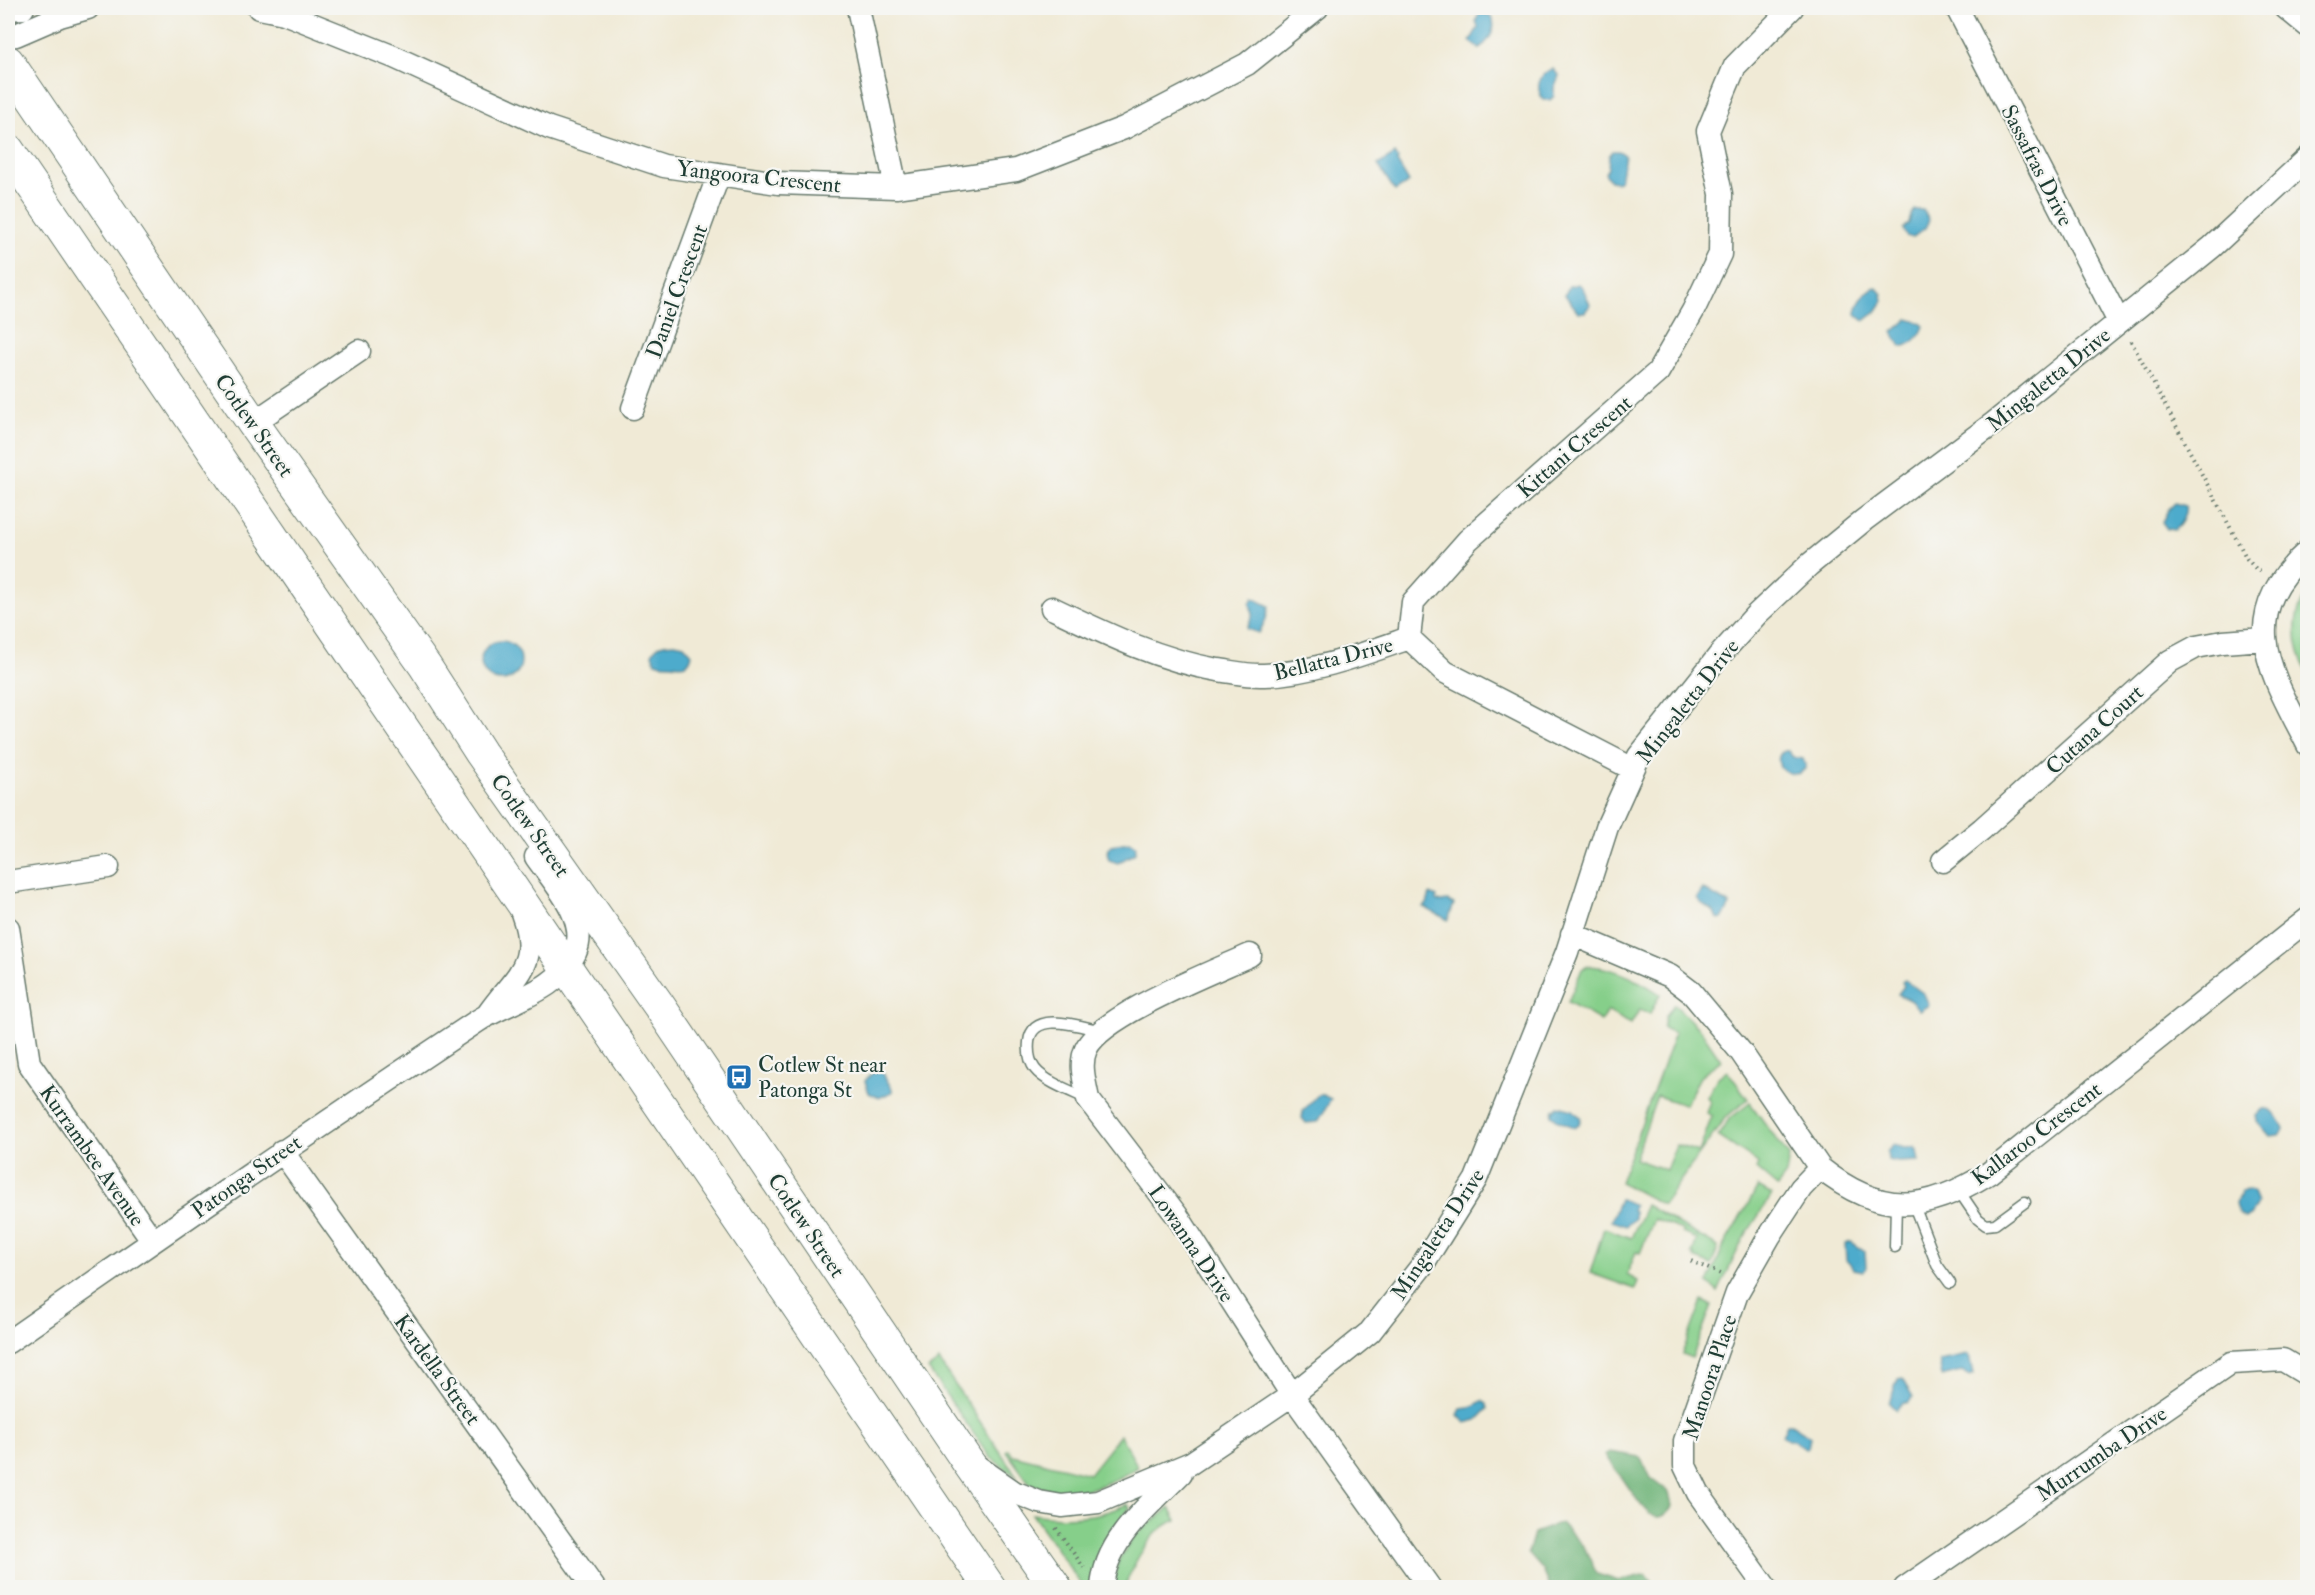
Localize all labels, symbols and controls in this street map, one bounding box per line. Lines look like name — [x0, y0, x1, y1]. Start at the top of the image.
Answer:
street label: Sassafras Drive — [1995, 100, 2080, 231]
street label: Yangoora Crescent — [676, 154, 842, 200]
street label: Daniel Crescent — [640, 220, 714, 362]
street label: Mingaletta Drive — [1981, 321, 2116, 438]
street label: Cotlew Street — [208, 368, 300, 483]
street label: Kittani Crescent — [1511, 389, 1638, 504]
street label: Bellatta Drive — [1271, 631, 1396, 687]
street label: Mingaletta Drive — [1630, 633, 1745, 770]
street label: Cutana Court — [2040, 679, 2149, 781]
street label: Cotlew Street — [484, 768, 576, 883]
place label: Cotlew St near Patonga St — [758, 1051, 887, 1104]
bus stop icon: Cotlew St near Patonga St — [724, 1062, 754, 1092]
street label: Kallaroo Crescent — [1966, 1076, 2107, 1192]
street label: Kurrambee Avenue — [33, 1079, 151, 1232]
street label: Patonga Street — [186, 1129, 307, 1225]
street label: Mingaletta Drive — [1385, 1163, 1491, 1306]
street label: Cotlew Street — [761, 1168, 851, 1283]
street label: Lowanna Drive — [1142, 1179, 1241, 1308]
street label: Kardella Street — [388, 1309, 487, 1431]
street label: Manoora Place — [1677, 1311, 1743, 1444]
street label: Murrumba Drive — [2031, 1400, 2172, 1508]

